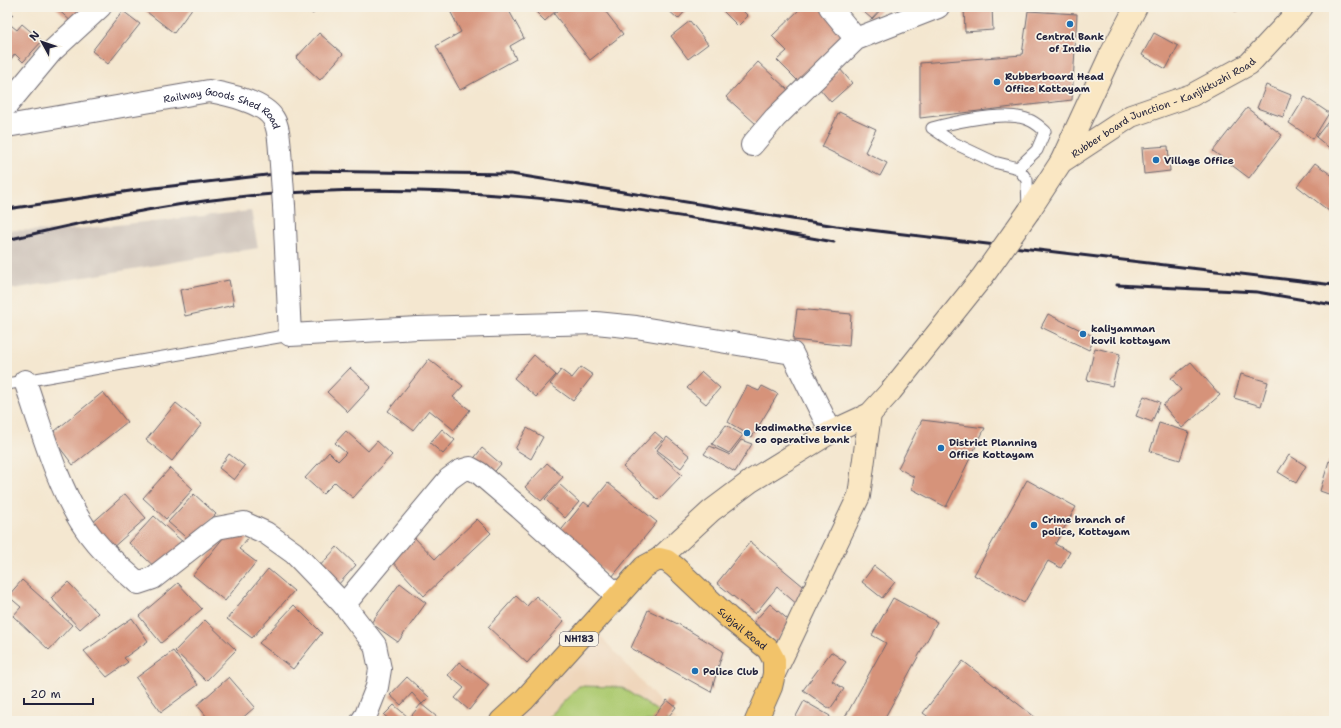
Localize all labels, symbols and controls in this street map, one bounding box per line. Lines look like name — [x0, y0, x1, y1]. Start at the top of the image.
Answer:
marker: Central Bank of India — [1065, 19, 1075, 29]
north arrow — [22, 22, 62, 62]
text: N — [26, 28, 43, 44]
place label: Central Bank of India — [1036, 30, 1105, 55]
street label: Rubber board Junction - Kanjikkuzhi Road — [1069, 55, 1259, 161]
place label: Rubberboard Head Office Kottayam — [1005, 70, 1104, 95]
marker: Rubberboard Head Office Kottayam — [992, 77, 1002, 87]
street label: Railway Goods Shed Road — [162, 84, 283, 131]
place label: Village Office — [1164, 154, 1234, 167]
marker: Village Office — [1151, 155, 1161, 165]
place label: kaliyamman kovil kottayam — [1091, 322, 1170, 347]
marker: kaliyamman kovil kottayam — [1078, 329, 1088, 339]
place label: kodimatha service co operative bank — [755, 421, 852, 446]
marker: kodimatha service co operative bank — [742, 428, 752, 438]
place label: District Planning Office Kottayam — [949, 436, 1037, 461]
marker: District Planning Office Kottayam — [936, 443, 946, 453]
place label: Crime branch of police, Kottayam — [1042, 513, 1130, 538]
marker: Crime branch of police, Kottayam — [1029, 520, 1039, 530]
street label: Subjail Road — [715, 605, 770, 653]
road number: NH183 — [560, 632, 598, 646]
place label: Police Club — [703, 665, 759, 678]
marker: Police Club — [690, 666, 700, 676]
scale bar — [24, 680, 93, 706]
text: 20 m — [30, 686, 61, 702]

